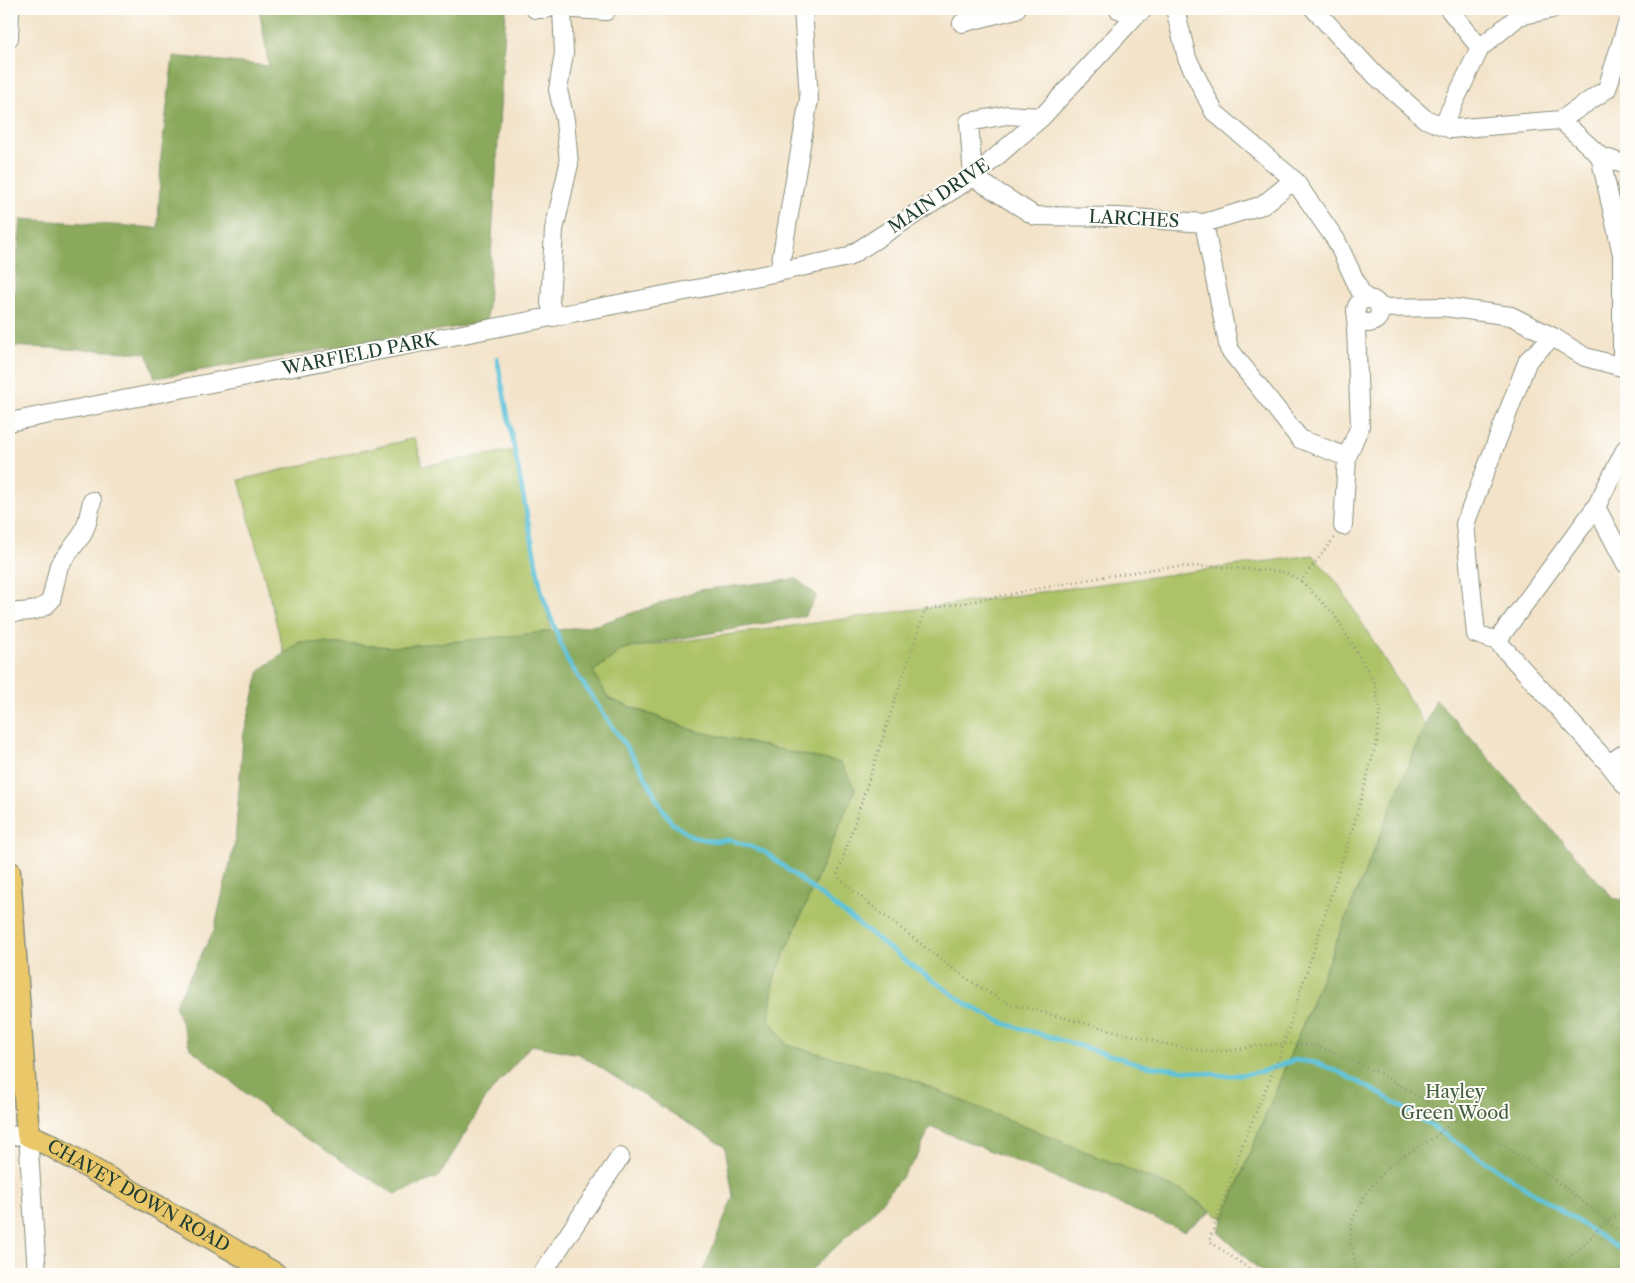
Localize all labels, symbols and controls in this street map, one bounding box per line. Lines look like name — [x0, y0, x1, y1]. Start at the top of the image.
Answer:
street label: MAIN DRIVE — [884, 154, 994, 238]
street label: LARCHES — [1088, 206, 1180, 232]
street label: WARFIELD PARK — [279, 328, 441, 380]
park label: Hayley Green Wood — [1401, 1081, 1509, 1124]
street label: CHAVEY DOWN ROAD — [43, 1135, 234, 1257]

